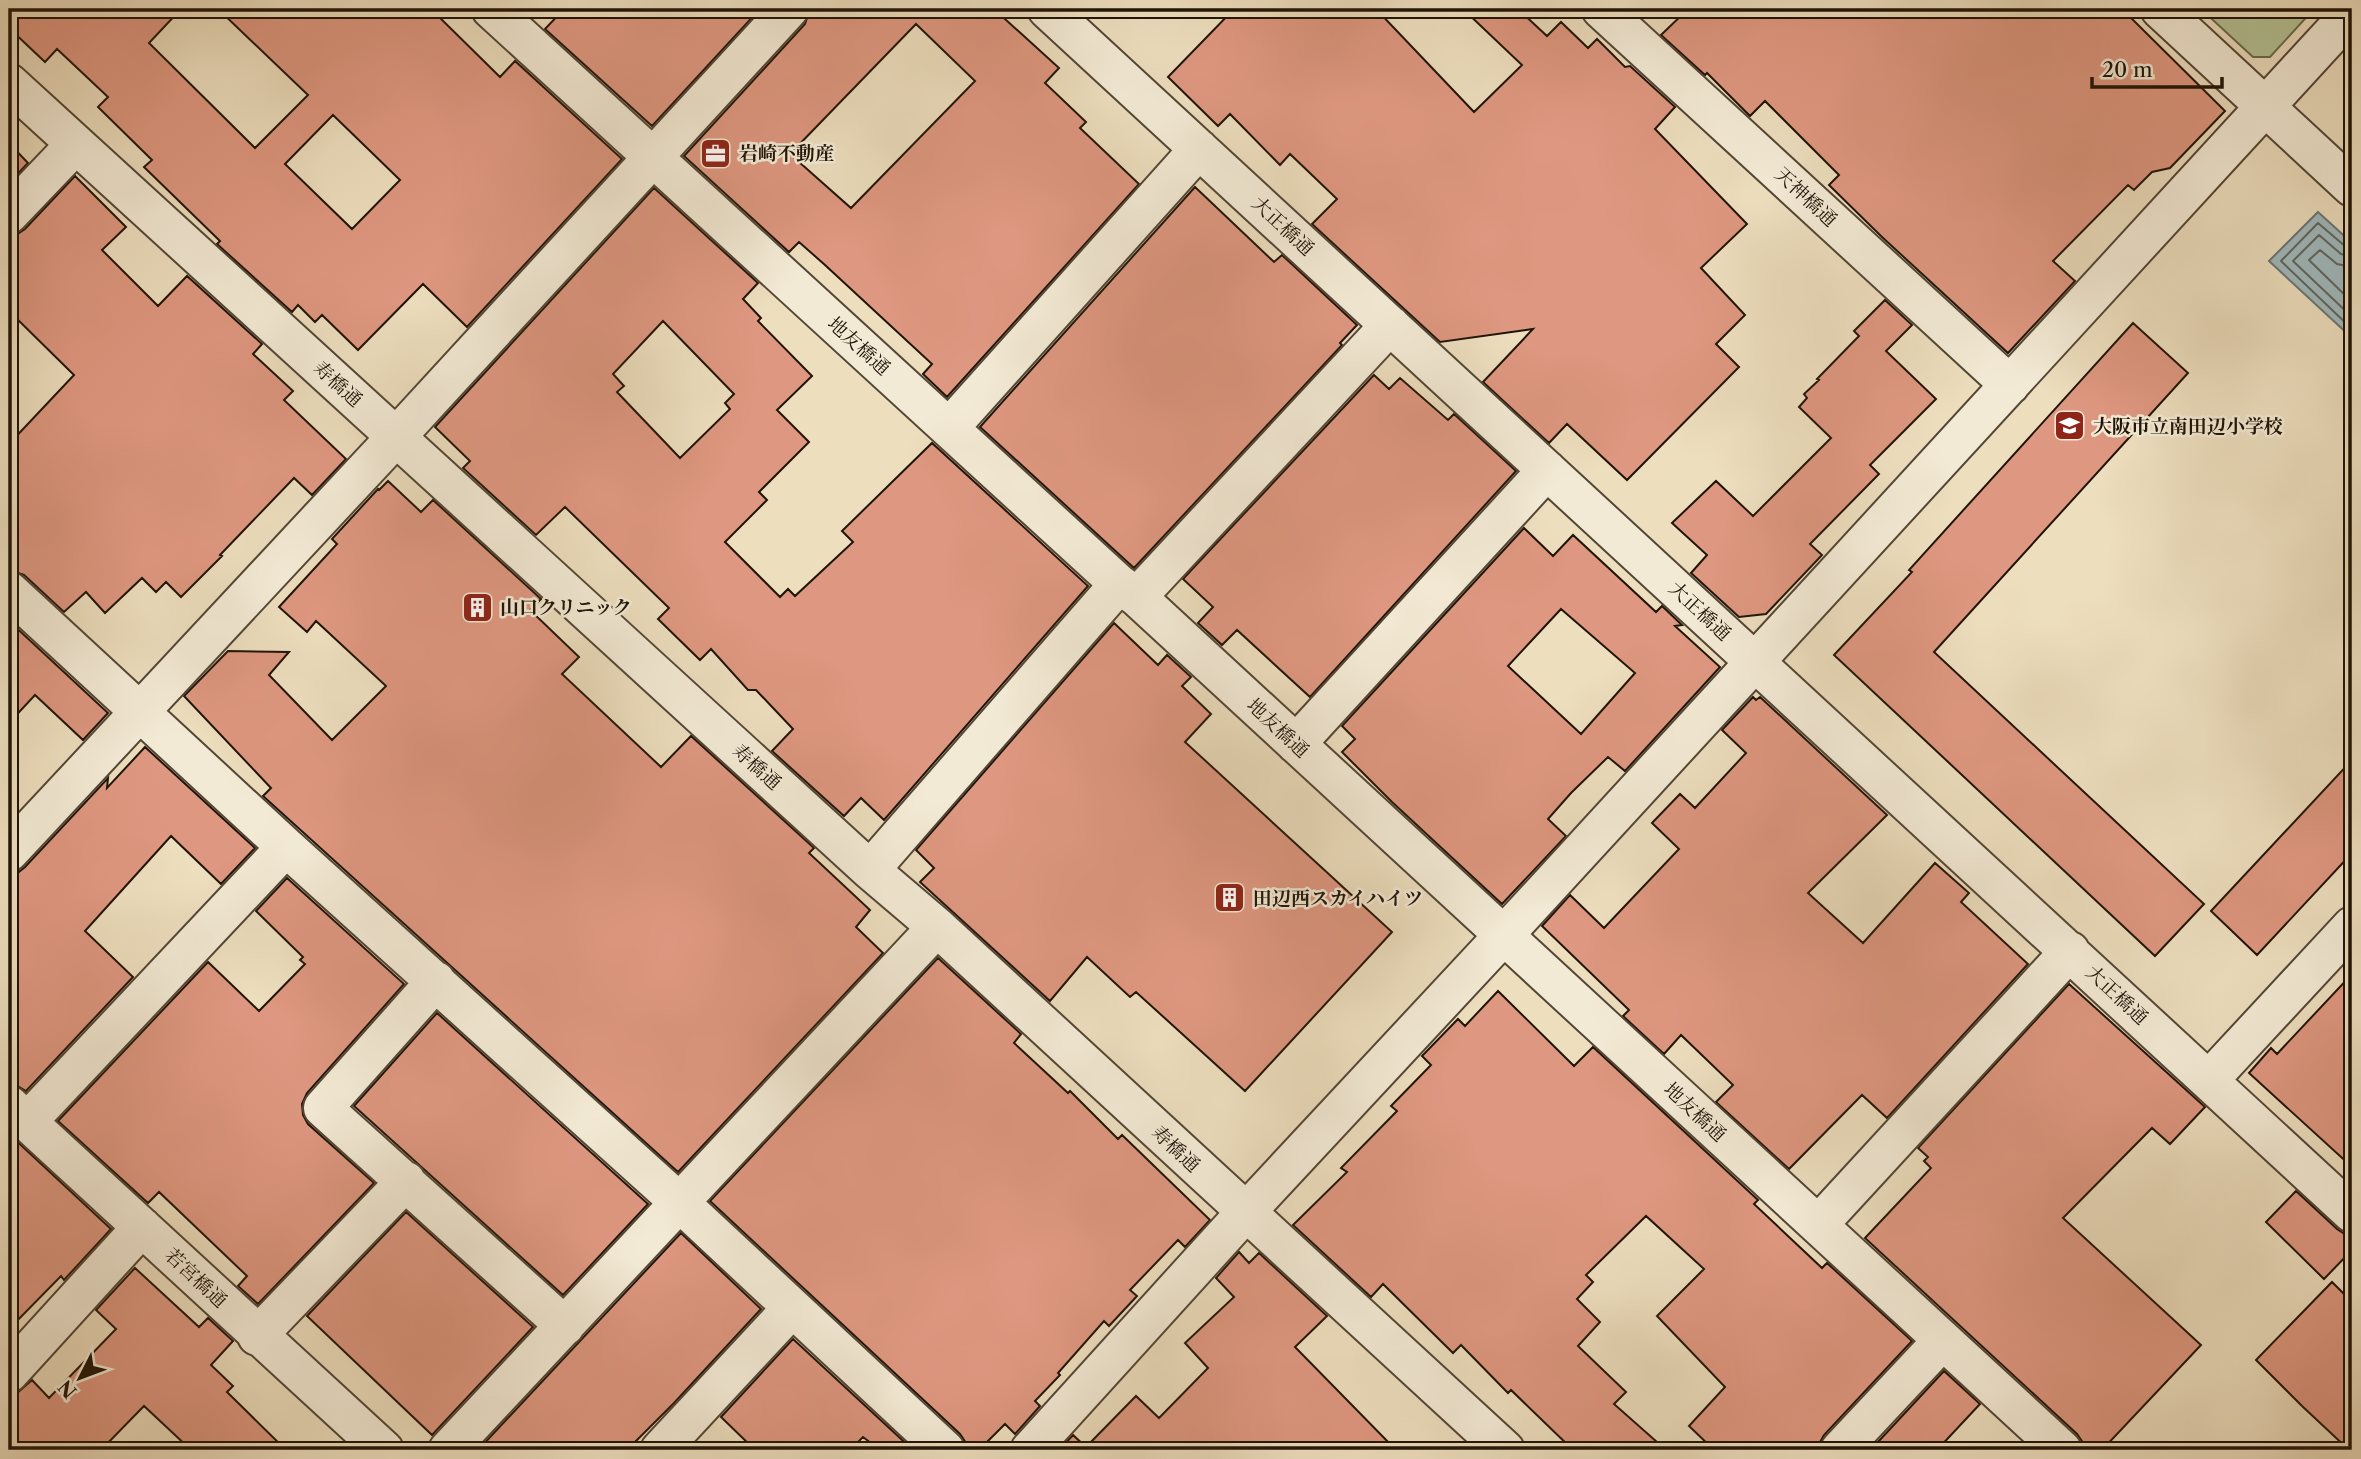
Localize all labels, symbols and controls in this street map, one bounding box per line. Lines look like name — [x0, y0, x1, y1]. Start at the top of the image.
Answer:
scale bar — [2092, 46, 2221, 90]
text: 20 m — [2102, 57, 2153, 82]
office icon: 岩崎不動産 — [699, 136, 733, 170]
place label: 岩崎不動産 — [739, 142, 834, 165]
street label: 天神橋通 — [1770, 163, 1842, 231]
street label: 大正橋通 — [1247, 192, 1319, 260]
street label: 地友橋通 — [823, 312, 895, 380]
street label: 寿橋通 — [309, 356, 367, 412]
school or university icon: 大阪市立南田辺小学校 — [2053, 409, 2087, 443]
place label: 大阪市立南田辺小学校 — [2093, 415, 2283, 438]
street label: 大正橋通 — [1664, 577, 1736, 645]
building icon: 山口クリニック — [460, 590, 494, 624]
place label: 山口クリニック — [500, 596, 632, 619]
street label: 地友橋通 — [1242, 694, 1314, 762]
street label: 寿橋通 — [728, 739, 786, 795]
building icon: 田辺西スカイハイツ — [1213, 881, 1247, 915]
place label: 田辺西スカイハイツ — [1253, 887, 1423, 910]
street label: 大正橋通 — [2081, 961, 2153, 1029]
street label: 地友橋通 — [1659, 1078, 1731, 1146]
street label: 寿橋通 — [1147, 1121, 1205, 1177]
street label: 若宮橋通 — [160, 1244, 232, 1312]
north arrow — [46, 1344, 116, 1414]
text: N — [54, 1375, 82, 1403]

